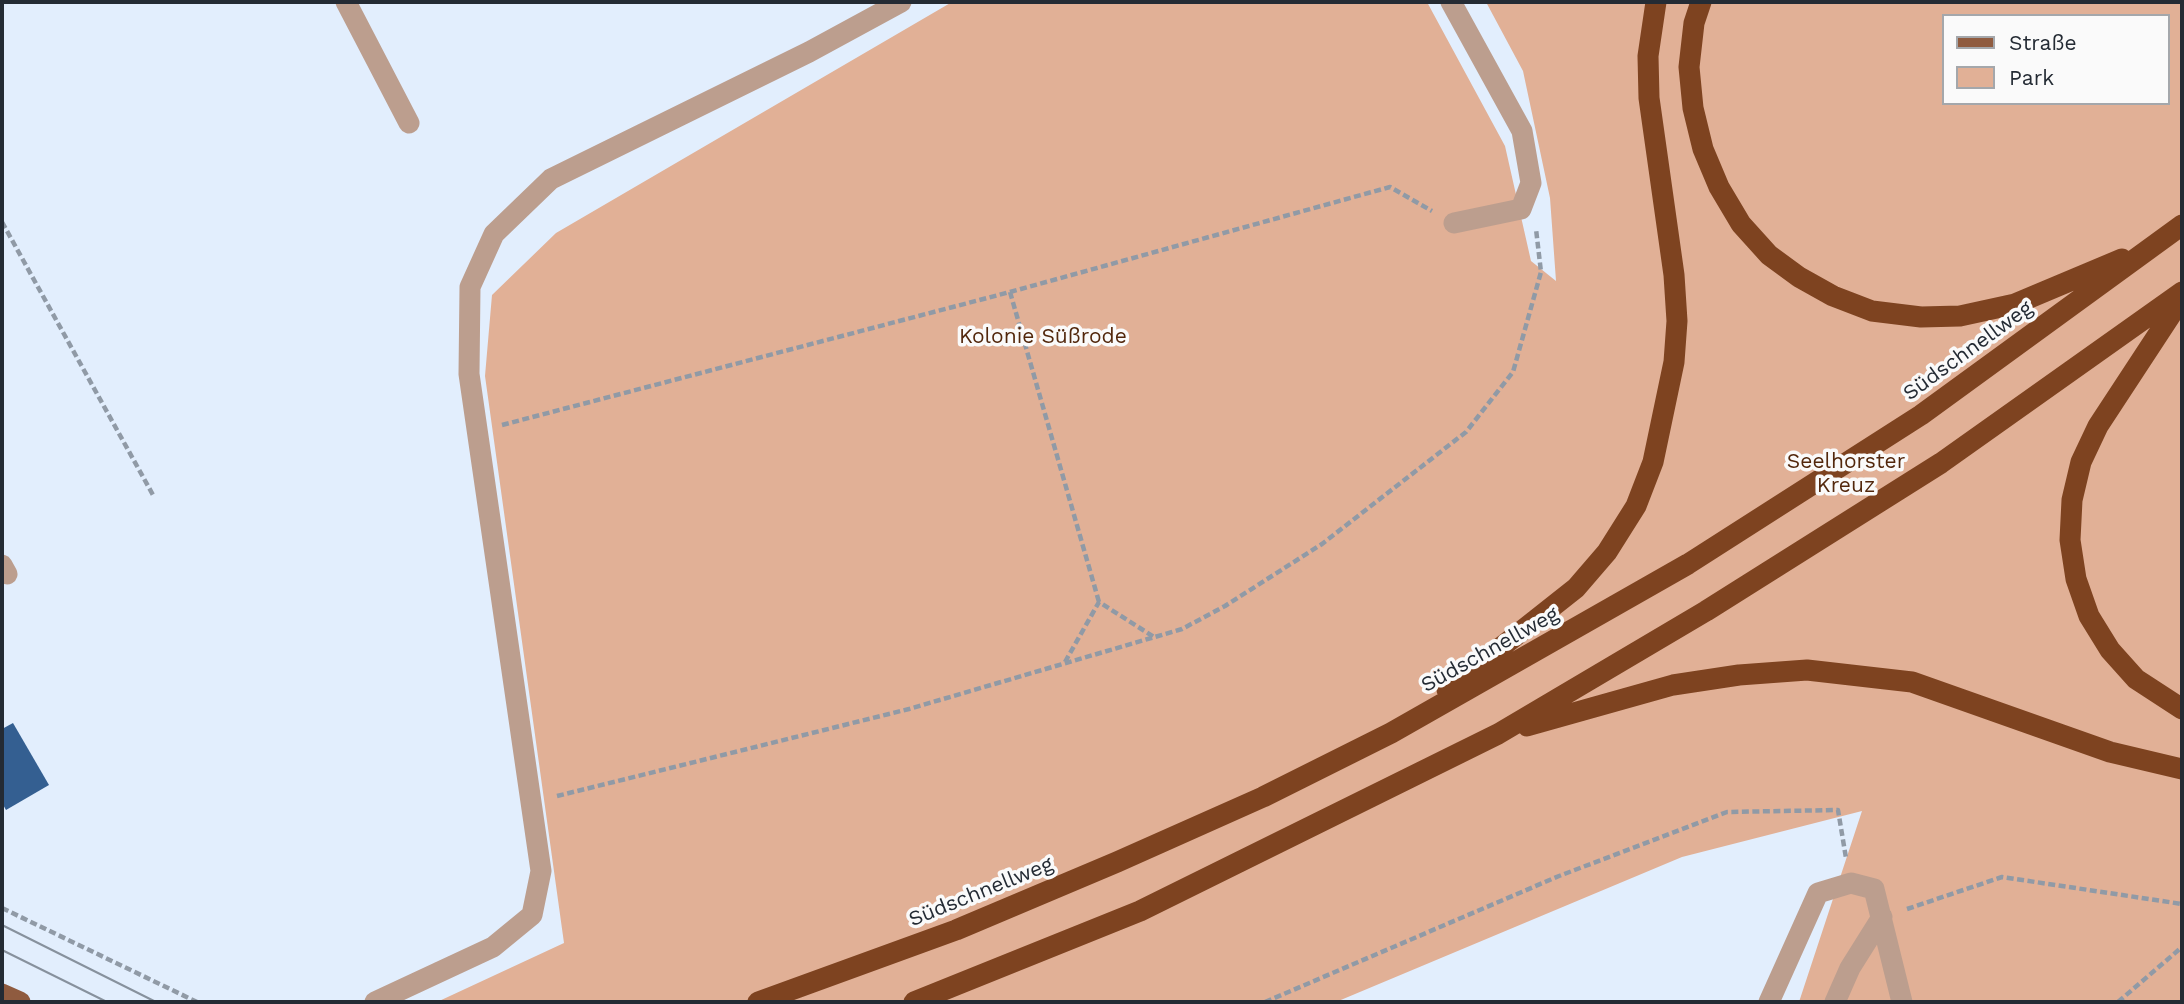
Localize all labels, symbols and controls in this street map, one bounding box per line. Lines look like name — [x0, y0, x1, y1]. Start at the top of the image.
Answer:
legend — [1942, 14, 2170, 105]
text: Straße — [2009, 30, 2077, 55]
text: Park — [2009, 65, 2054, 90]
street label: Südschnellweg — [1899, 296, 2037, 406]
park label: Kolonie Süßrode — [959, 324, 1127, 350]
park label: Seelhorster Kreuz — [1787, 449, 1905, 499]
street label: Südschnellweg — [1417, 602, 1563, 698]
street label: Südschnellweg — [905, 852, 1057, 932]

